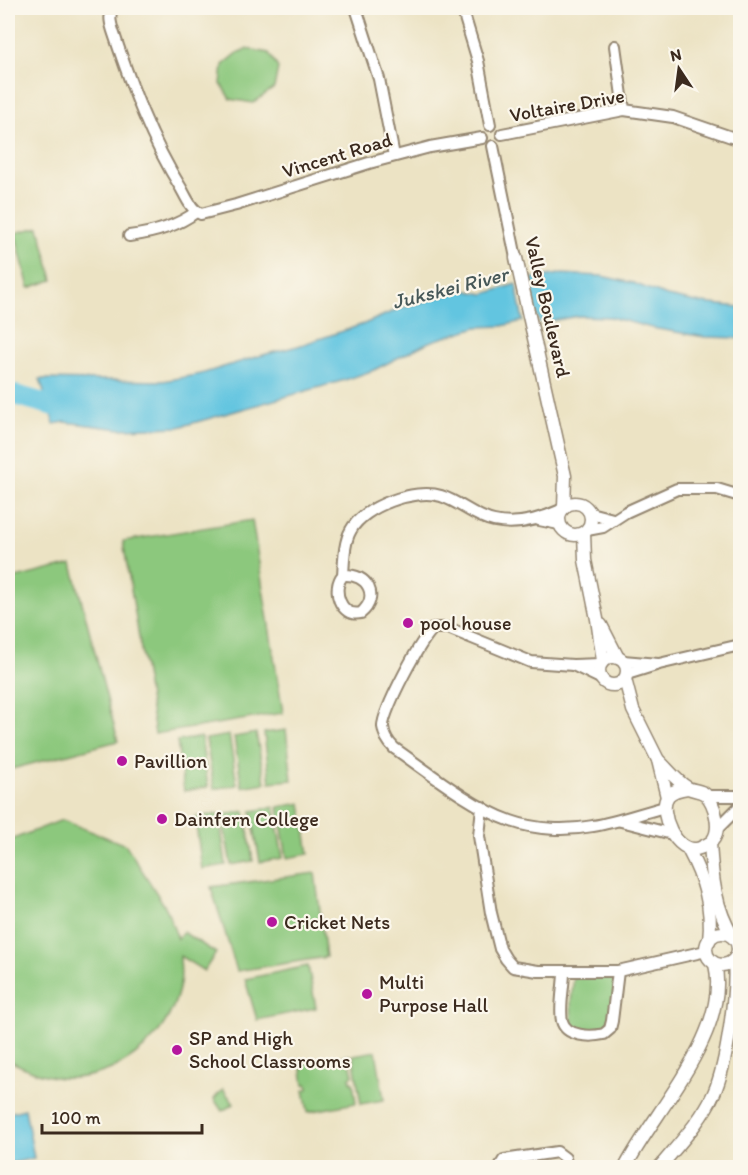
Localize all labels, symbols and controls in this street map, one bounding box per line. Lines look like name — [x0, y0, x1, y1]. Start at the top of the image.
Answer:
north arrow — [649, 39, 709, 99]
text: N — [668, 44, 683, 65]
street label: Voltaire Drive — [508, 83, 626, 127]
street label: Vincent Road — [279, 127, 395, 183]
street label: Valley Boulevard — [520, 234, 576, 380]
water label: Jukskei River — [389, 261, 512, 314]
place label: pool house — [420, 611, 511, 635]
marker: pool house — [401, 616, 415, 630]
place label: Pavillion — [134, 749, 207, 773]
marker: Pavillion — [115, 754, 129, 768]
place label: Dainfern College — [174, 807, 319, 831]
marker: Dainfern College — [155, 812, 169, 826]
place label: Cricket Nets — [284, 910, 390, 934]
marker: Cricket Nets — [265, 915, 279, 929]
place label: Multi Purpose Hall — [379, 970, 488, 1017]
marker: Multi Purpose Hall — [360, 987, 374, 1001]
place label: SP and High School Classrooms — [189, 1026, 351, 1073]
marker: SP and High School Classrooms — [170, 1043, 184, 1057]
scale bar — [42, 1097, 202, 1135]
text: 100 m — [51, 1107, 101, 1129]

